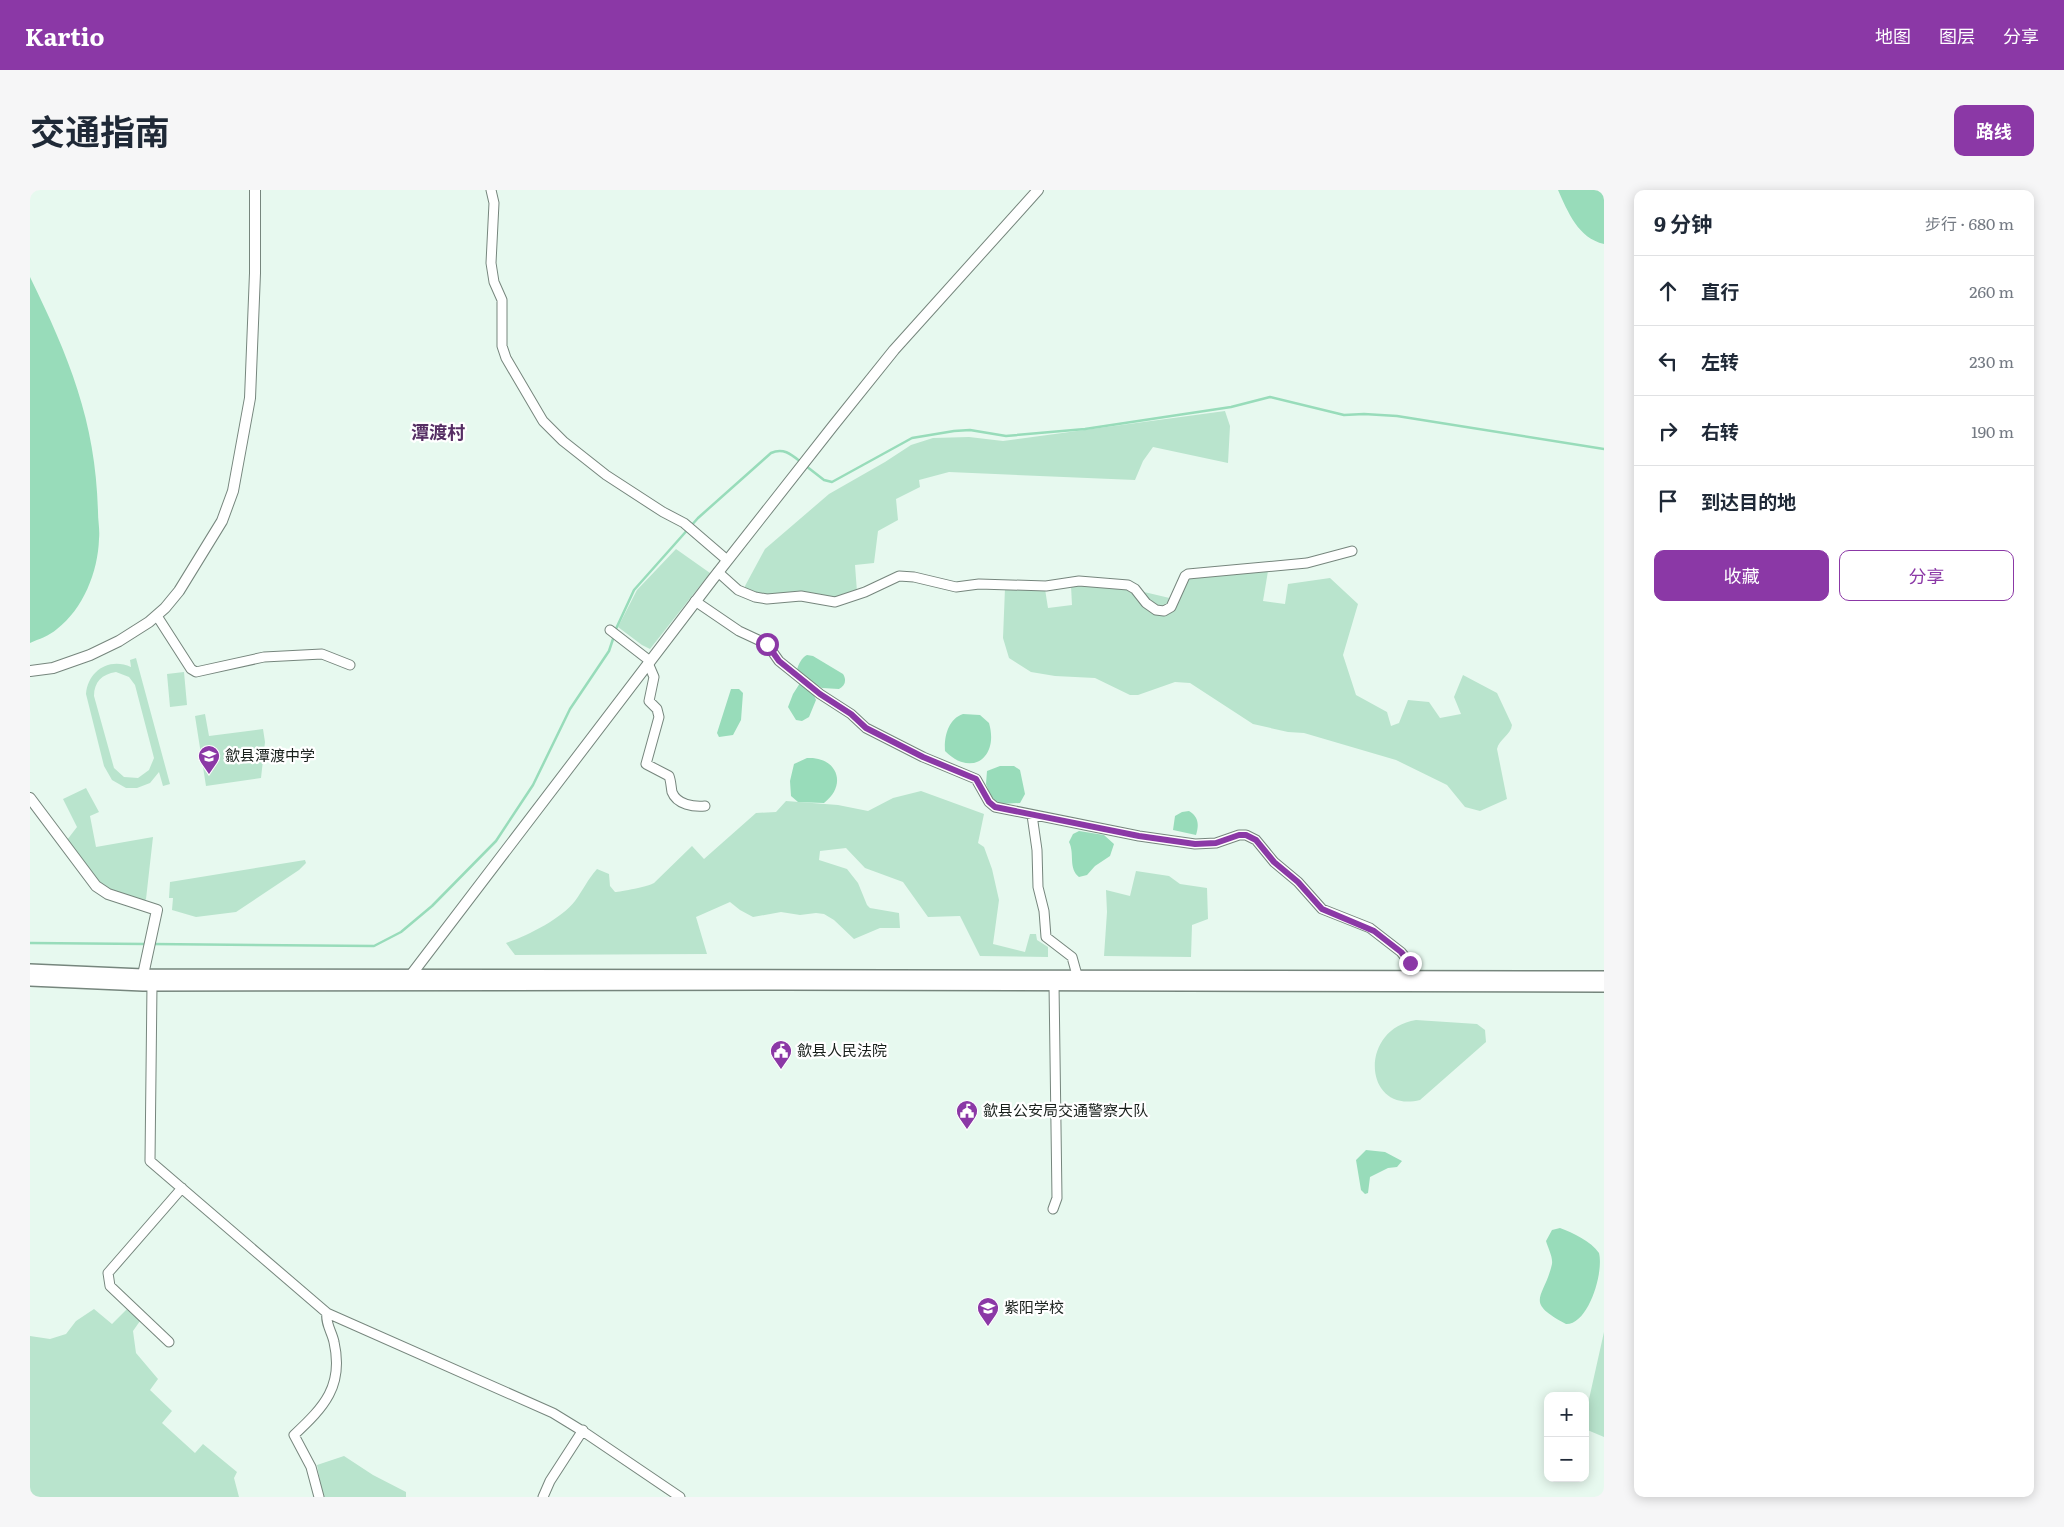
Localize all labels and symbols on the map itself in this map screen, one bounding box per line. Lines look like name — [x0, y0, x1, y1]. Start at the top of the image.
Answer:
district label: 潭渡村 — [411, 418, 465, 445]
route start — [756, 633, 779, 656]
place label: 歙县潭渡中学 — [225, 743, 315, 766]
school or university icon: 歙县潭渡中学 — [197, 744, 221, 775]
route end — [1399, 952, 1422, 975]
place label: 歙县人民法院 — [797, 1038, 887, 1061]
public building icon: 歙县人民法院 — [769, 1039, 793, 1070]
place label: 歙县公安局交通警察大队 — [983, 1098, 1148, 1121]
public building icon: 歙县公安局交通警察大队 — [955, 1099, 979, 1130]
place label: 紫阳学校 — [1004, 1295, 1064, 1318]
school or university icon: 紫阳学校 — [976, 1296, 1000, 1327]

